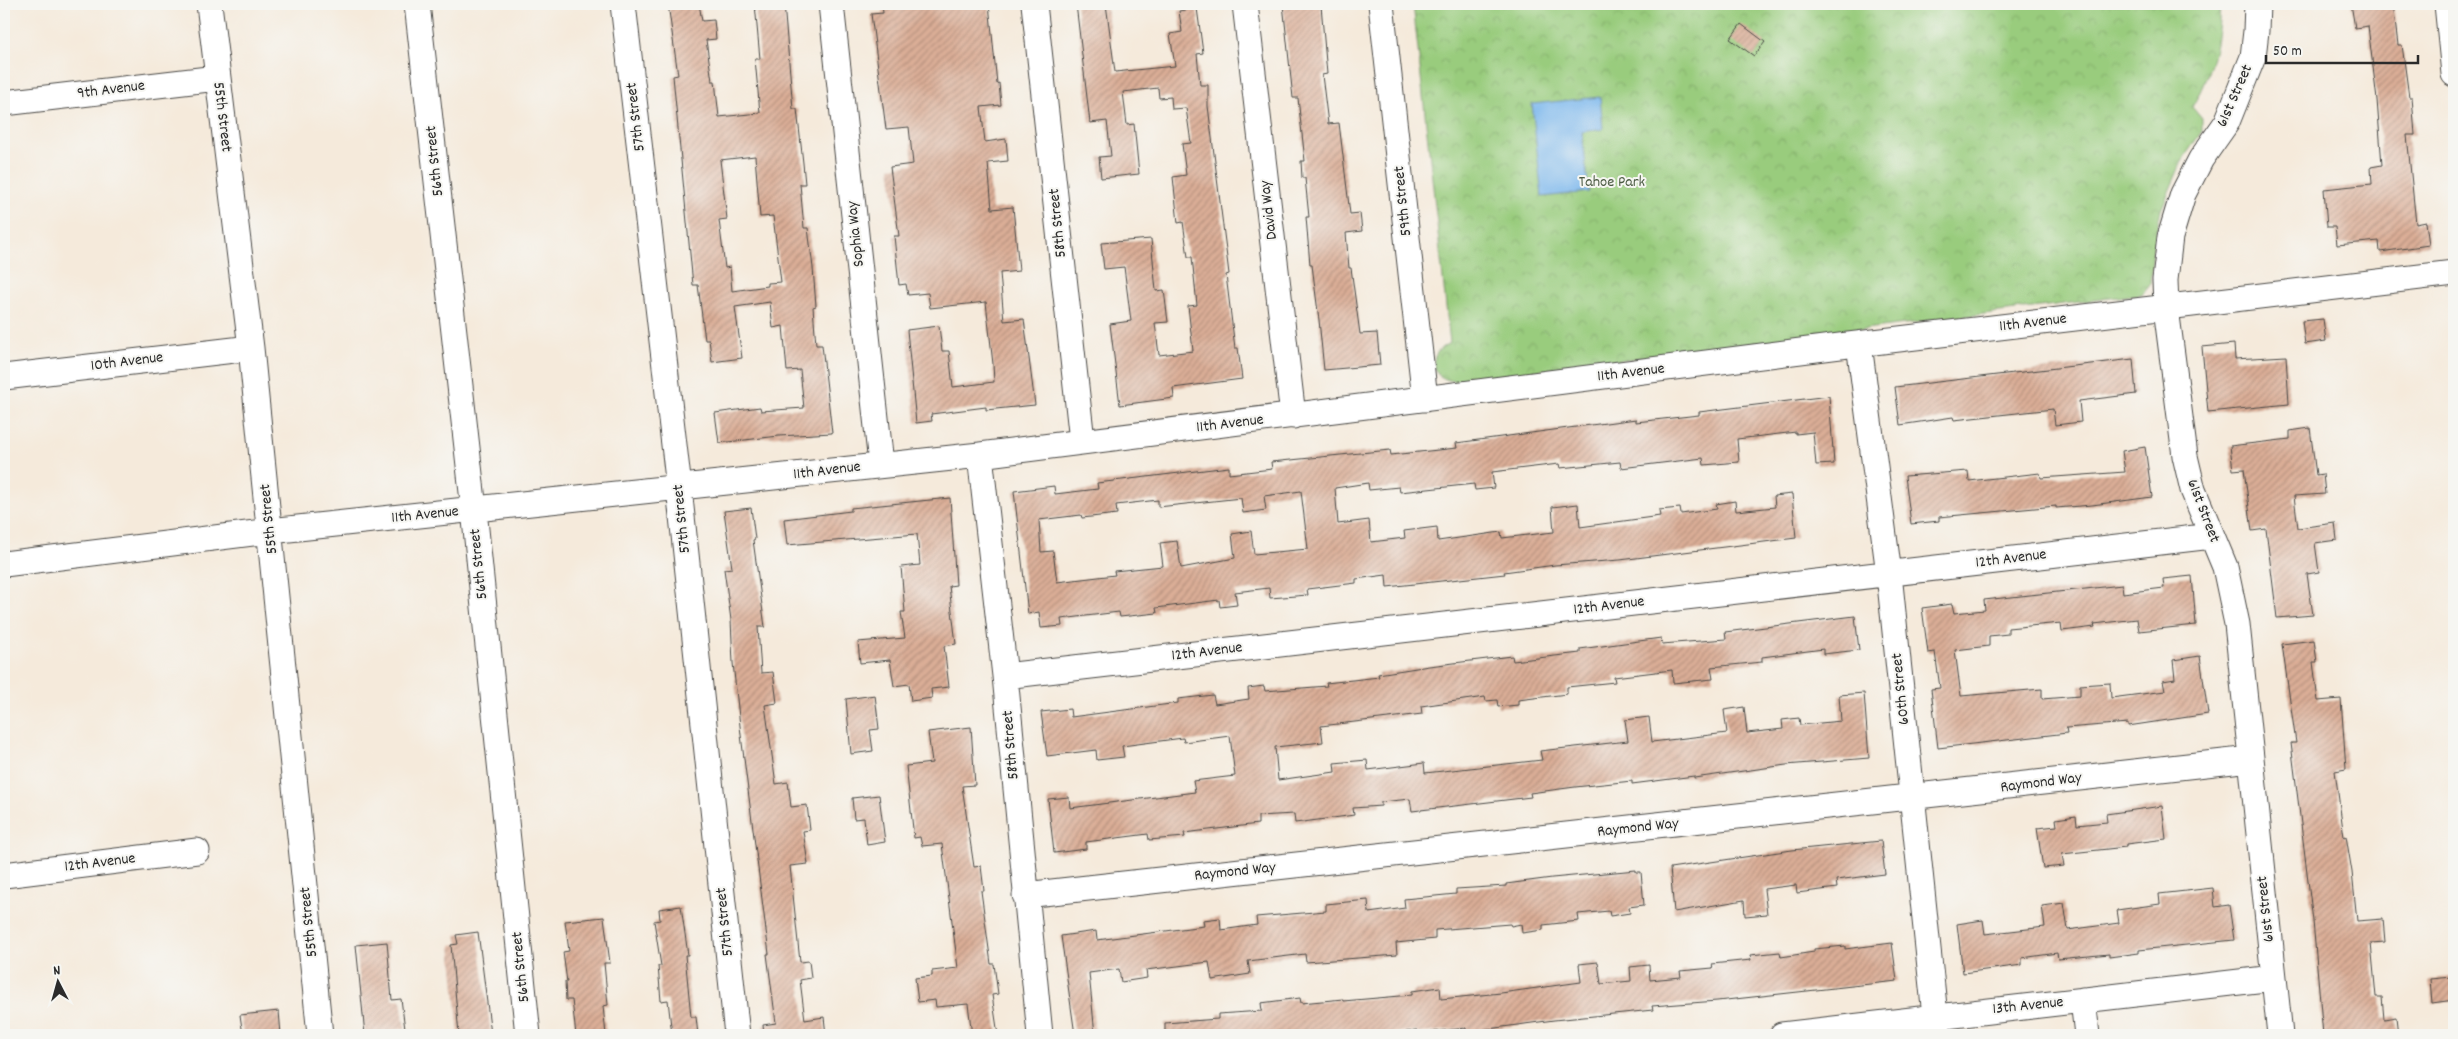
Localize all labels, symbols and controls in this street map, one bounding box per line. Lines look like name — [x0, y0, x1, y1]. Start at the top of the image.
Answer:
scale bar — [2266, 32, 2418, 64]
text: 50 m — [2273, 41, 2302, 63]
street label: 61st Street — [2211, 61, 2259, 131]
street label: 9th Avenue — [76, 74, 146, 106]
street label: 55th Street — [206, 81, 238, 154]
street label: 57th Street — [620, 81, 652, 153]
street label: 56th Street — [420, 124, 450, 198]
street label: 59th Street — [1388, 165, 1418, 237]
park label: Tahoe Park — [1579, 171, 1645, 194]
street label: David Way — [1254, 178, 1284, 241]
street label: 58th Street — [1043, 187, 1073, 259]
street label: Sophia Way — [841, 199, 871, 268]
street label: 11th Avenue — [1998, 307, 2068, 339]
street label: 10th Avenue — [89, 346, 165, 378]
street label: 11th Avenue — [1596, 357, 1666, 389]
street label: 11th Avenue — [1195, 408, 1265, 440]
street label: 11th Avenue — [792, 455, 862, 487]
street label: 61st Street — [2180, 476, 2226, 546]
street label: 55th Street — [254, 483, 284, 555]
street label: 57th Street — [667, 483, 697, 555]
street label: 11th Avenue — [390, 500, 460, 530]
street label: 56th Street — [464, 527, 494, 601]
street label: 12th Avenue — [1974, 543, 2048, 575]
street label: 12th Avenue — [1572, 590, 1646, 622]
street label: 12th Avenue — [1170, 636, 1244, 668]
street label: 60th Street — [1886, 652, 1916, 726]
street label: 58th Street — [997, 709, 1025, 781]
street label: Raymond Way — [1999, 767, 2083, 799]
street label: Raymond Way — [1596, 812, 1680, 844]
street label: 12th Avenue — [63, 847, 137, 879]
street label: Raymond Way — [1193, 856, 1277, 888]
street label: 61st Street — [2251, 875, 2281, 943]
street label: 55th Street — [294, 886, 324, 958]
street label: 57th Street — [710, 886, 740, 958]
street label: 56th Street — [506, 930, 536, 1004]
north arrow — [32, 956, 82, 1006]
text: N — [52, 961, 61, 981]
street label: 13th Avenue — [1991, 991, 2065, 1021]

